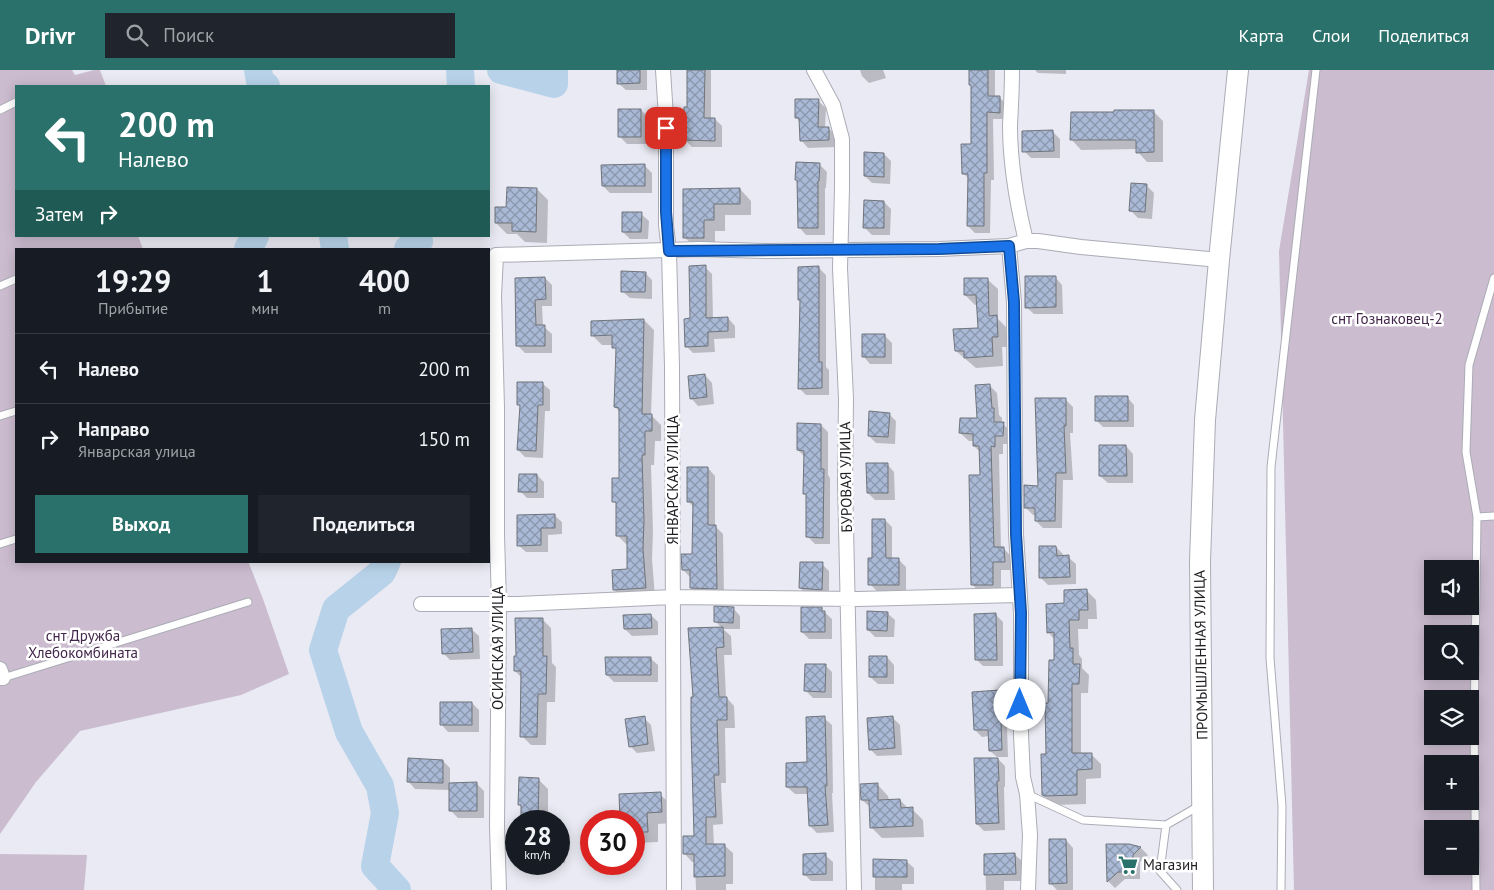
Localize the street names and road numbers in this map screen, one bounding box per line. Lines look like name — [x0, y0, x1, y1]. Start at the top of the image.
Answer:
street label: ЯНВАРСКАЯ УЛИЦА — [663, 415, 682, 545]
street label: БУРОВАЯ УЛИЦА — [835, 421, 856, 533]
street label: ПРОМЫШЛЕННАЯ УЛИЦА — [1190, 570, 1211, 740]
street label: ОСИНСКАЯ УЛИЦА — [488, 586, 507, 710]

